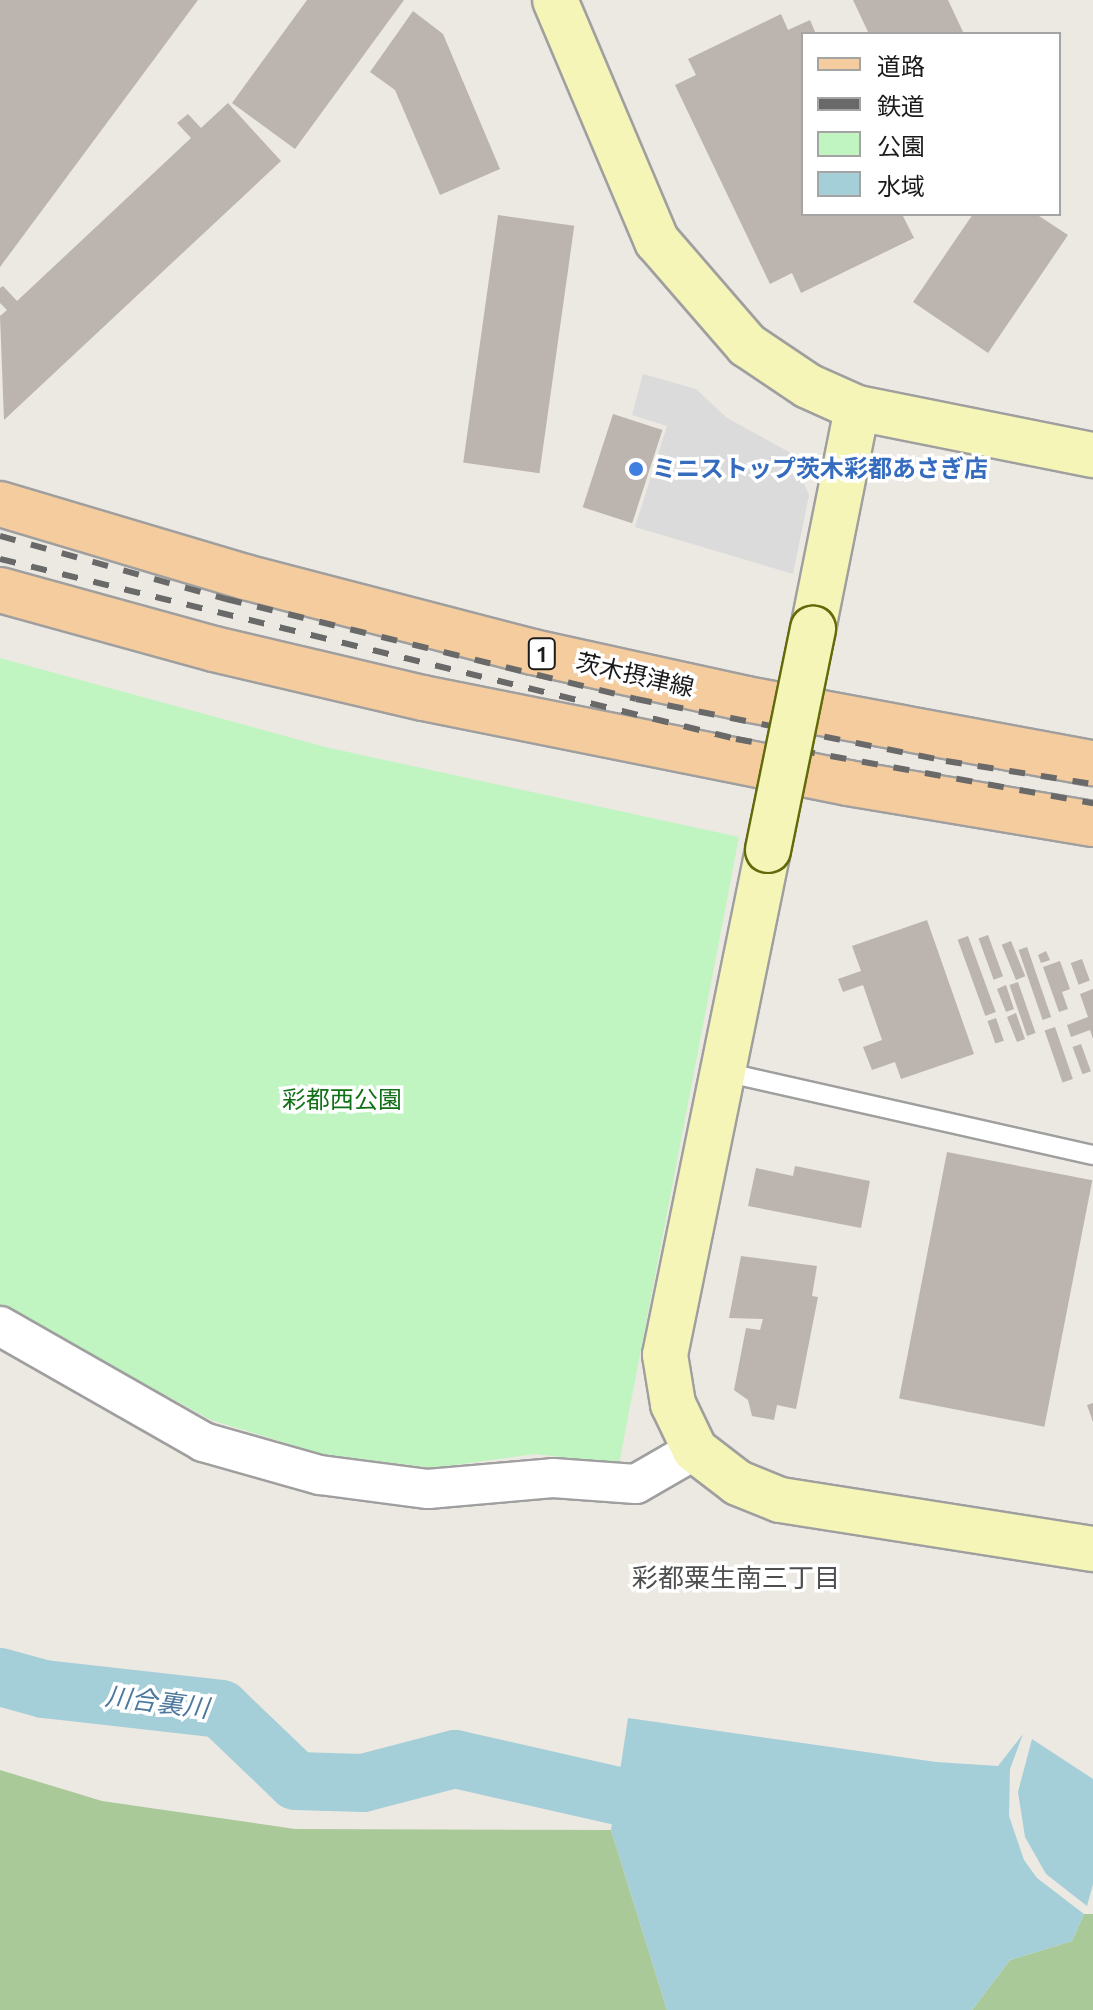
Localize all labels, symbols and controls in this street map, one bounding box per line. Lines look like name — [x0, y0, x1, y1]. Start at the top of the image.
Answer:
legend — [801, 32, 1061, 216]
text: 道路 — [877, 53, 925, 80]
text: 鉄道 — [877, 93, 925, 120]
text: 公園 — [877, 133, 925, 160]
text: 水域 — [877, 173, 925, 200]
place label: ミニストップ茨木彩都あさぎ店 — [652, 455, 988, 483]
marker: ミニストップ茨木彩都あさぎ店 — [627, 460, 645, 478]
road number: 1 — [526, 636, 558, 672]
street label: 茨木摂津線 — [573, 647, 697, 703]
park label: 彩都西公園 — [282, 1086, 402, 1114]
district label: 彩都粟生南三丁目 — [632, 1562, 840, 1594]
water label: 川合裏川 — [103, 1680, 211, 1724]

